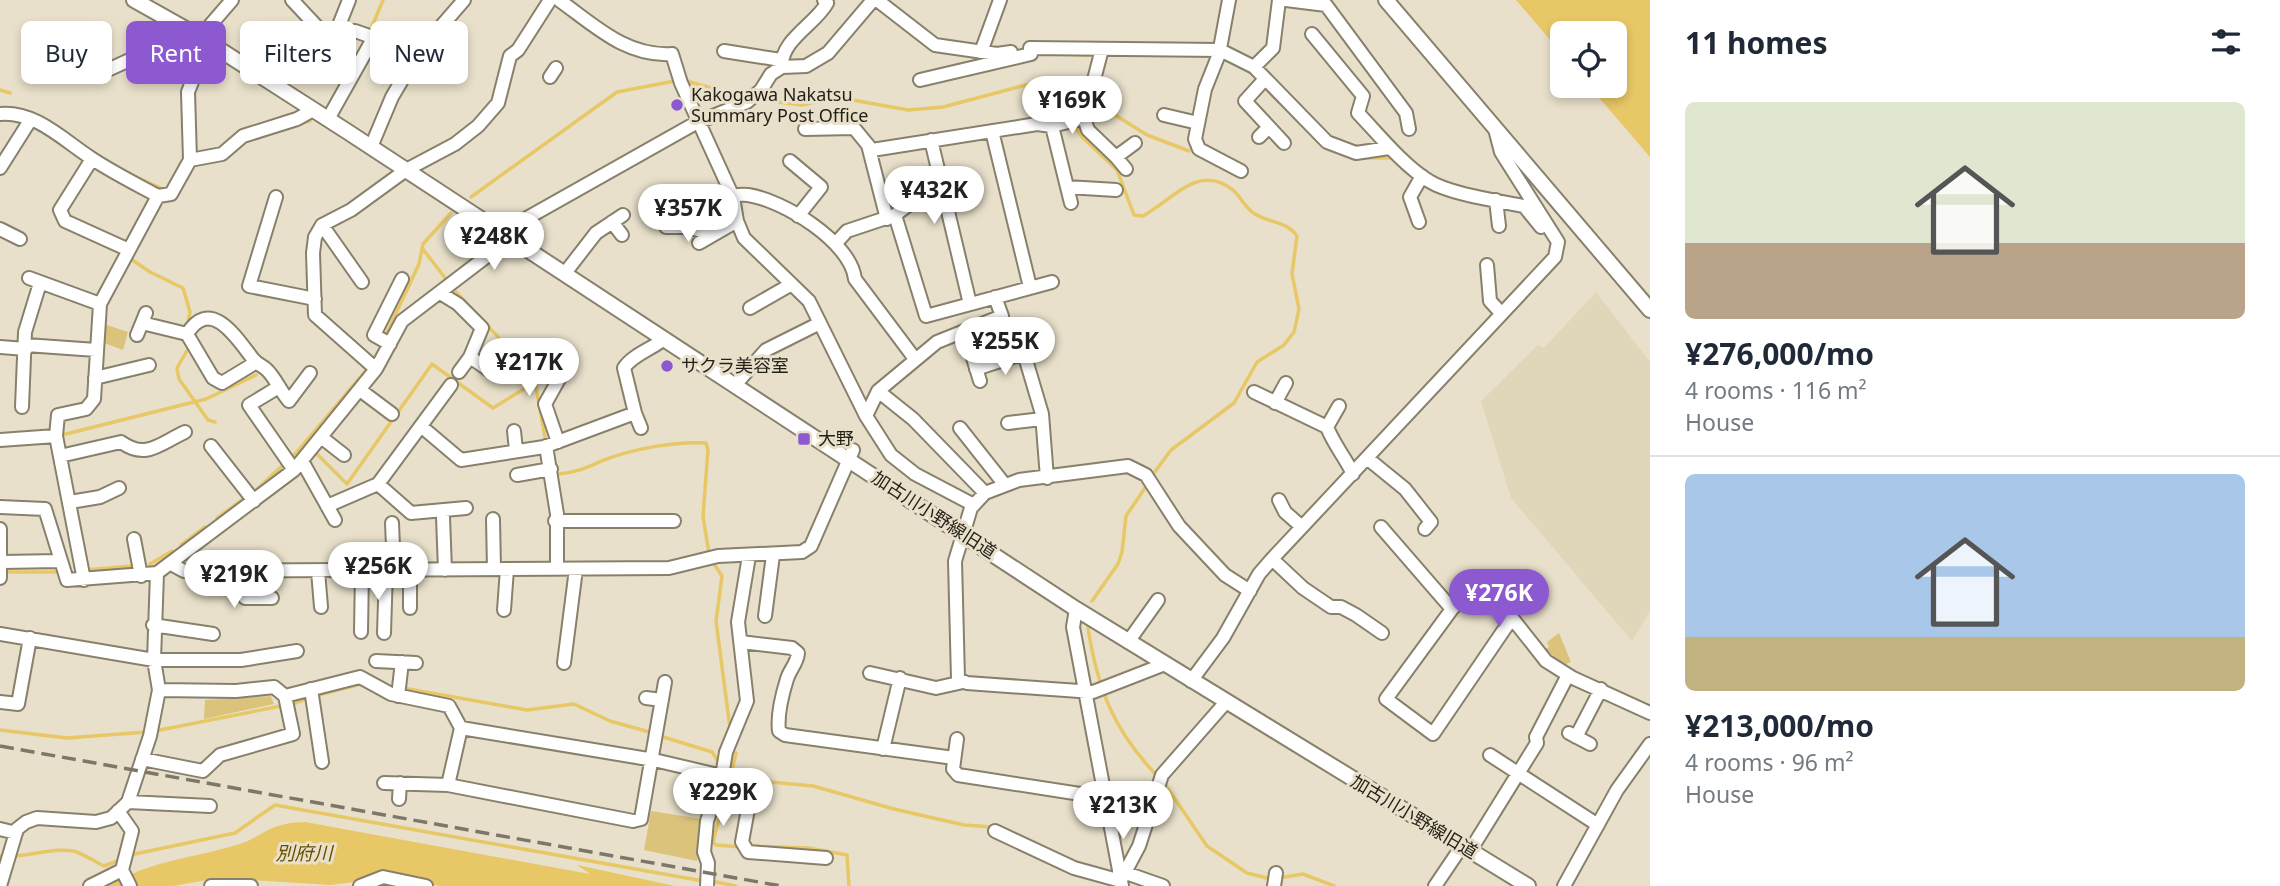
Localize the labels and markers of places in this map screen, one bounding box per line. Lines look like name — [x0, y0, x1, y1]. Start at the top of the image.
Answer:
pin: ¥169K — [1023, 76, 1121, 136]
place label: Kakogawa Nakatsu Summary Post Office — [691, 82, 869, 127]
marker: Kakogawa Nakatsu Summary Post Office — [669, 97, 685, 113]
pin: ¥432K — [885, 166, 983, 226]
pin: ¥357K — [639, 184, 737, 244]
pin: ¥248K — [445, 212, 543, 272]
pin: ¥255K — [956, 318, 1054, 377]
pin: ¥217K — [480, 338, 578, 398]
place label: サクラ美容室 — [681, 353, 789, 377]
marker: サクラ美容室 — [659, 358, 675, 374]
place label: 大野 — [818, 426, 854, 450]
marker: 大野 — [796, 431, 812, 447]
pin: ¥256K — [329, 542, 427, 602]
pin: ¥219K — [185, 550, 283, 610]
pin: ¥276K — [1450, 570, 1548, 629]
pin: ¥229K — [674, 768, 772, 828]
pin: ¥213K — [1074, 782, 1172, 841]

